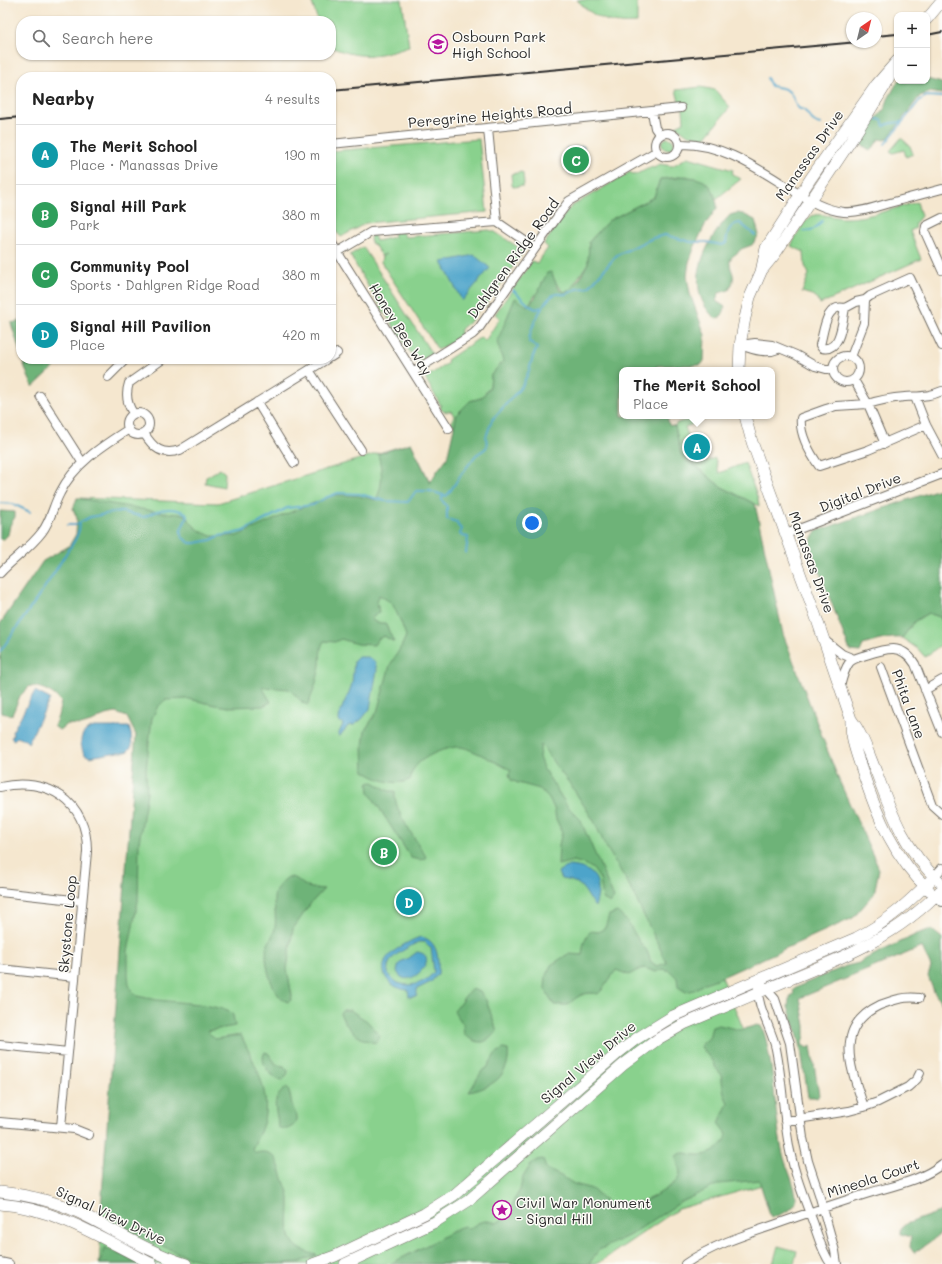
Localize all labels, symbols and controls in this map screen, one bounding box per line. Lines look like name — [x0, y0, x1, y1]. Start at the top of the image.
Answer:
north arrow — [846, 12, 882, 48]
map controls — [894, 12, 930, 84]
button: + — [894, 12, 930, 48]
search box — [16, 16, 336, 60]
icon: search — [30, 27, 52, 49]
place label: Osbourn Park High School — [452, 27, 546, 62]
text: Search here — [62, 28, 153, 48]
school or university icon: Osbourn Park High School — [427, 33, 449, 55]
button: − — [894, 48, 930, 84]
text: Nearby — [32, 87, 94, 109]
text: 4 results — [265, 90, 320, 107]
street label: Peregrine Heights Road — [407, 98, 573, 132]
street label: Manassas Drive — [771, 106, 847, 204]
text: The Merit School — [70, 136, 197, 156]
pin: C — [563, 145, 589, 175]
text: A — [40, 146, 50, 163]
text: 190 m — [284, 146, 320, 163]
text: Place · Manassas Drive — [70, 156, 218, 173]
street label: Dahlgren Ridge Road — [463, 194, 563, 322]
text: Signal Hill Park — [70, 196, 187, 216]
text: B — [41, 206, 49, 223]
text: 380 m — [282, 206, 320, 223]
text: Park — [70, 216, 99, 233]
text: Community Pool — [70, 256, 189, 276]
text: C — [40, 266, 50, 283]
text: 380 m — [282, 266, 320, 283]
text: Sports · Dahlgren Ridge Road — [70, 276, 259, 293]
street label: Honey Bee Way — [365, 279, 437, 379]
text: Signal Hill Pavilion — [70, 316, 211, 336]
text: D — [40, 326, 50, 343]
text: 420 m — [283, 326, 320, 343]
text: Place — [70, 336, 105, 353]
popup — [619, 367, 775, 419]
text: The Merit School — [633, 375, 761, 395]
text: Place — [633, 395, 668, 412]
pin: A — [684, 432, 710, 462]
street label: Digital Drive — [816, 468, 904, 516]
street label: Manassas Drive — [785, 508, 839, 616]
your location — [522, 513, 542, 533]
street label: Phita Lane — [888, 667, 930, 741]
pin: B — [371, 837, 397, 867]
street label: Skystone Loop — [53, 875, 81, 973]
pin: D — [396, 887, 422, 917]
street label: Signal View Drive — [536, 1016, 640, 1108]
street label: Mineola Court — [824, 1154, 922, 1202]
street label: Signal View Drive — [53, 1181, 169, 1249]
place label: Civil War Monument - Signal Hill — [516, 1193, 651, 1228]
place icon: Civil War Monument - Signal Hill — [491, 1199, 513, 1221]

